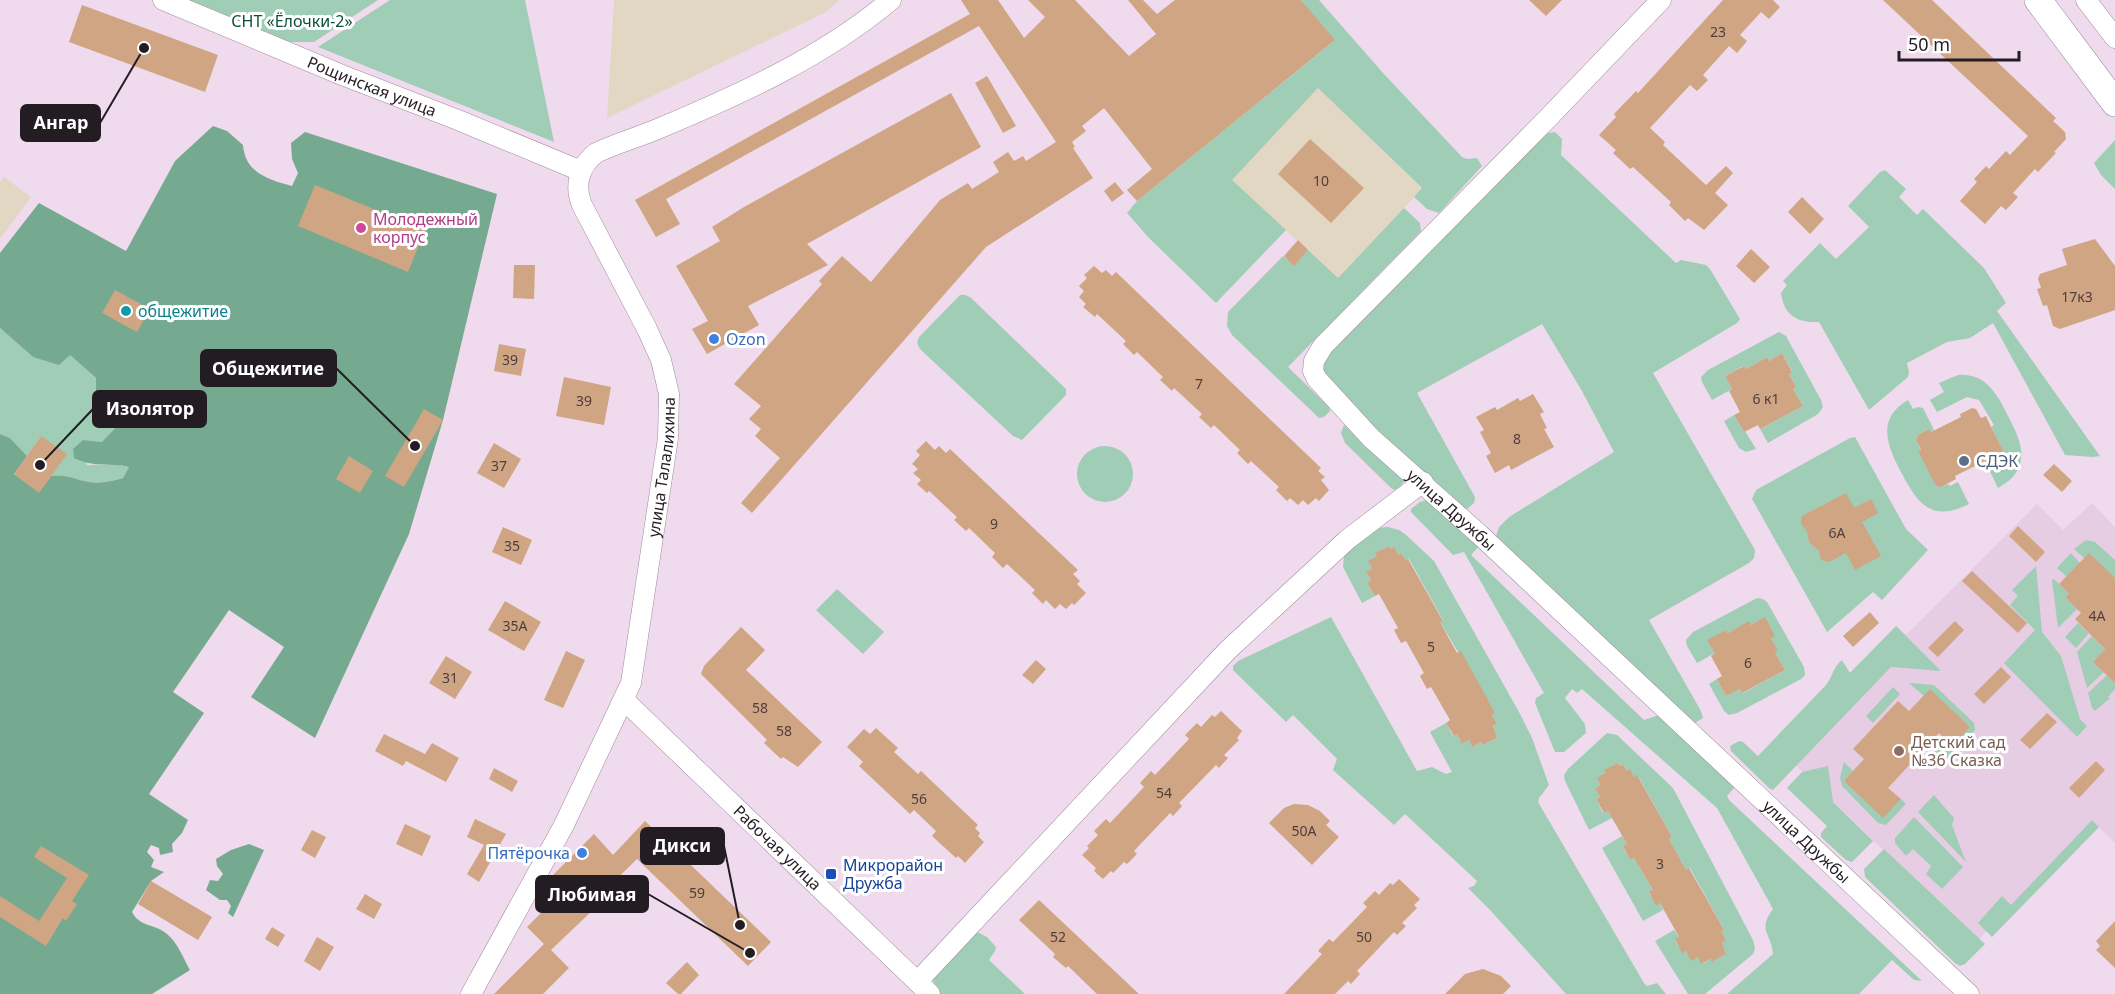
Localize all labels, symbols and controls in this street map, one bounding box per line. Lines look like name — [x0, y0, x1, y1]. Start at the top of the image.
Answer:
park label: СНТ «Ёлочки-2» — [231, 10, 353, 32]
house number: 23 — [1710, 22, 1726, 41]
scale bar — [1899, 24, 2019, 62]
text: 50 m — [1908, 32, 1950, 56]
street label: Рощинская улица — [304, 51, 440, 122]
callout: Ангар — [21, 105, 100, 141]
text: Ангар — [34, 110, 88, 134]
house number: 10 — [1313, 171, 1329, 190]
place label: Молодежный корпус — [373, 208, 478, 248]
marker: Молодежный корпус — [354, 221, 368, 235]
house number: 17к3 — [2061, 287, 2093, 306]
place label: общежитие — [138, 300, 228, 322]
marker: общежитие — [119, 304, 133, 318]
place label: Ozon — [726, 328, 766, 350]
marker: Ozon — [707, 332, 721, 346]
callout: Общежитие — [201, 350, 336, 386]
house number: 39 — [502, 350, 518, 369]
text: Общежитие — [212, 356, 324, 380]
house number: 7 — [1195, 374, 1203, 393]
house number: 6 к1 — [1752, 389, 1780, 408]
callout: Изолятор — [93, 391, 206, 427]
house number: 39 — [576, 391, 592, 410]
text: Изолятор — [106, 396, 194, 420]
street label: улица Талалихина — [642, 397, 680, 539]
house number: 8 — [1513, 429, 1521, 448]
place label: СДЭК — [1976, 450, 2018, 472]
marker: СДЭК — [1957, 454, 1971, 468]
house number: 37 — [491, 456, 507, 475]
street label: улица Дружбы — [1402, 464, 1501, 555]
house number: 9 — [990, 514, 998, 533]
house number: 6А — [1829, 523, 1846, 542]
house number: 35 — [504, 536, 520, 555]
house number: 4А — [2089, 606, 2106, 625]
house number: 35А — [503, 616, 528, 635]
house number: 5 — [1427, 637, 1435, 656]
house number: 6 — [1744, 653, 1752, 672]
house number: 31 — [442, 668, 458, 687]
house number: 58 — [752, 698, 768, 717]
house number: 58 — [776, 721, 792, 740]
place label: Детский сад №36 Сказка — [1911, 731, 2006, 771]
marker: Детский сад №36 Сказка — [1892, 744, 1906, 758]
house number: 54 — [1156, 783, 1172, 802]
house number: 56 — [911, 789, 927, 808]
street label: улица Дружбы — [1758, 795, 1855, 888]
street label: Рабочая улица — [729, 800, 826, 895]
house number: 50А — [1292, 821, 1317, 840]
callout: Дикси — [641, 828, 724, 864]
text: Дикси — [653, 833, 711, 857]
place label: Пятёрочка — [487, 842, 570, 864]
marker: Пятёрочка — [575, 846, 589, 860]
place label: Микрорайон Дружба — [843, 854, 943, 894]
house number: 3 — [1656, 854, 1664, 873]
marker: Микрорайон Дружба — [824, 867, 838, 881]
callout: Любимая — [536, 876, 648, 912]
text: Любимая — [548, 882, 636, 906]
house number: 59 — [689, 883, 705, 902]
house number: 52 — [1050, 927, 1066, 946]
house number: 50 — [1356, 927, 1372, 946]

